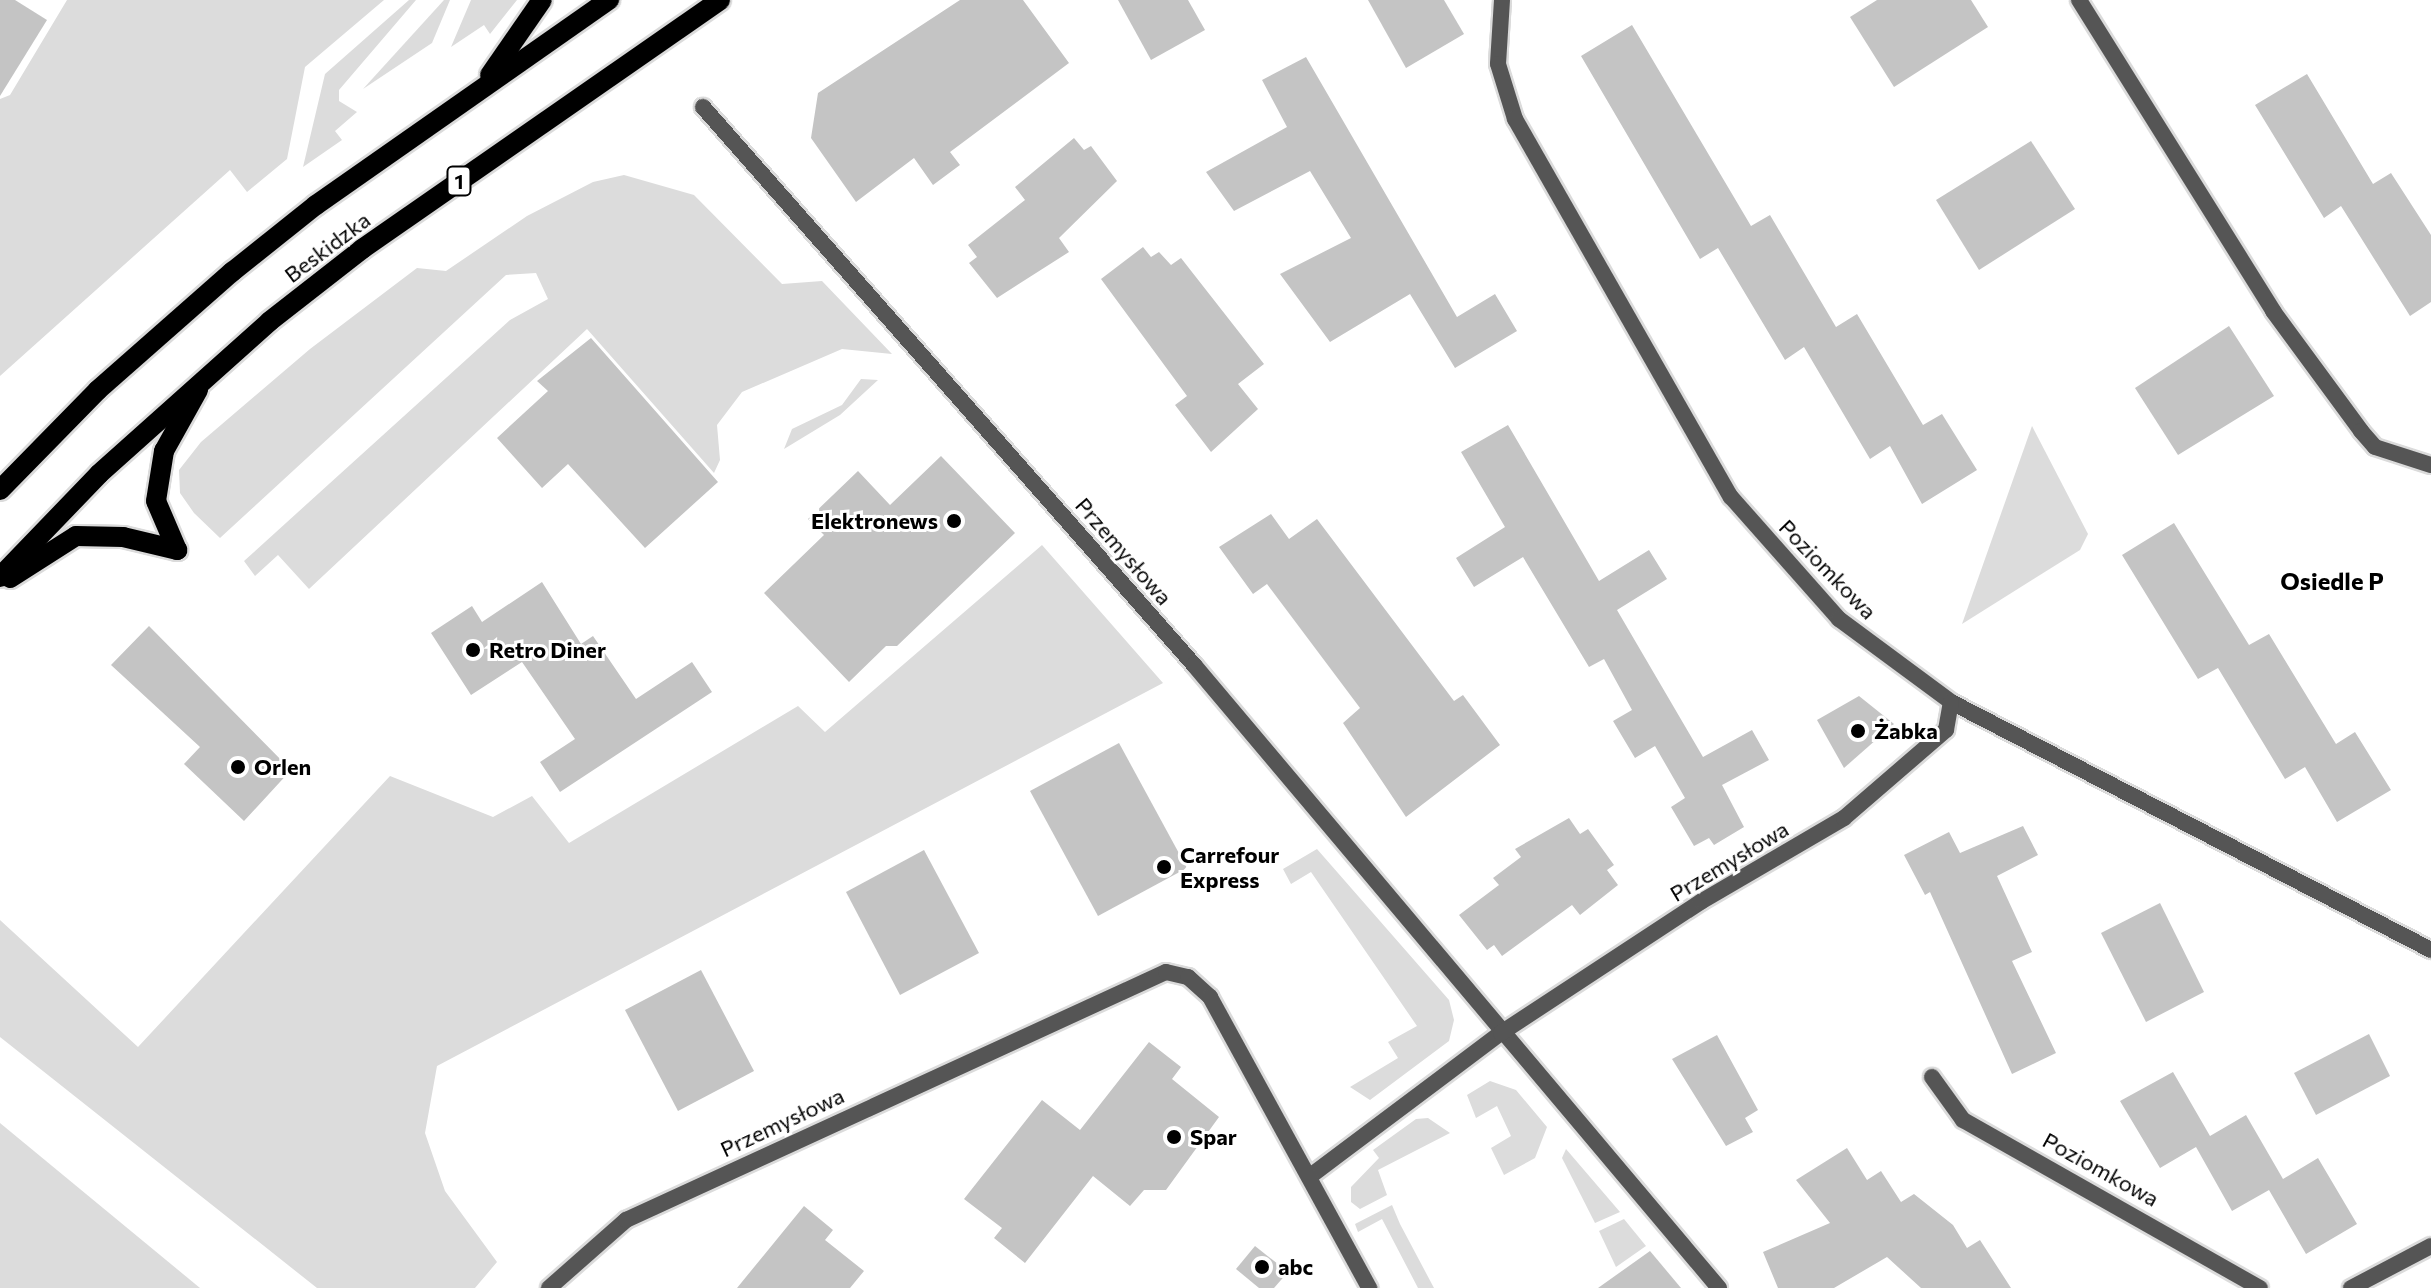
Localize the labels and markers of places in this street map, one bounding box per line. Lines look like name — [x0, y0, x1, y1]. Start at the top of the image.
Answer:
place label: Elektronews — [811, 508, 938, 534]
marker: Elektronews — [945, 512, 963, 530]
place label: Retro Diner — [489, 637, 606, 663]
marker: Retro Diner — [464, 641, 482, 659]
place label: Żabka — [1874, 718, 1938, 744]
marker: Żabka — [1849, 722, 1867, 740]
place label: Orlen — [254, 754, 311, 780]
marker: Orlen — [229, 758, 247, 776]
place label: Carrefour Express — [1180, 841, 1279, 892]
marker: Carrefour Express — [1155, 858, 1173, 876]
place label: Spar — [1190, 1124, 1237, 1150]
marker: Spar — [1165, 1128, 1183, 1146]
place label: abc — [1278, 1254, 1313, 1280]
marker: abc — [1253, 1258, 1271, 1276]

